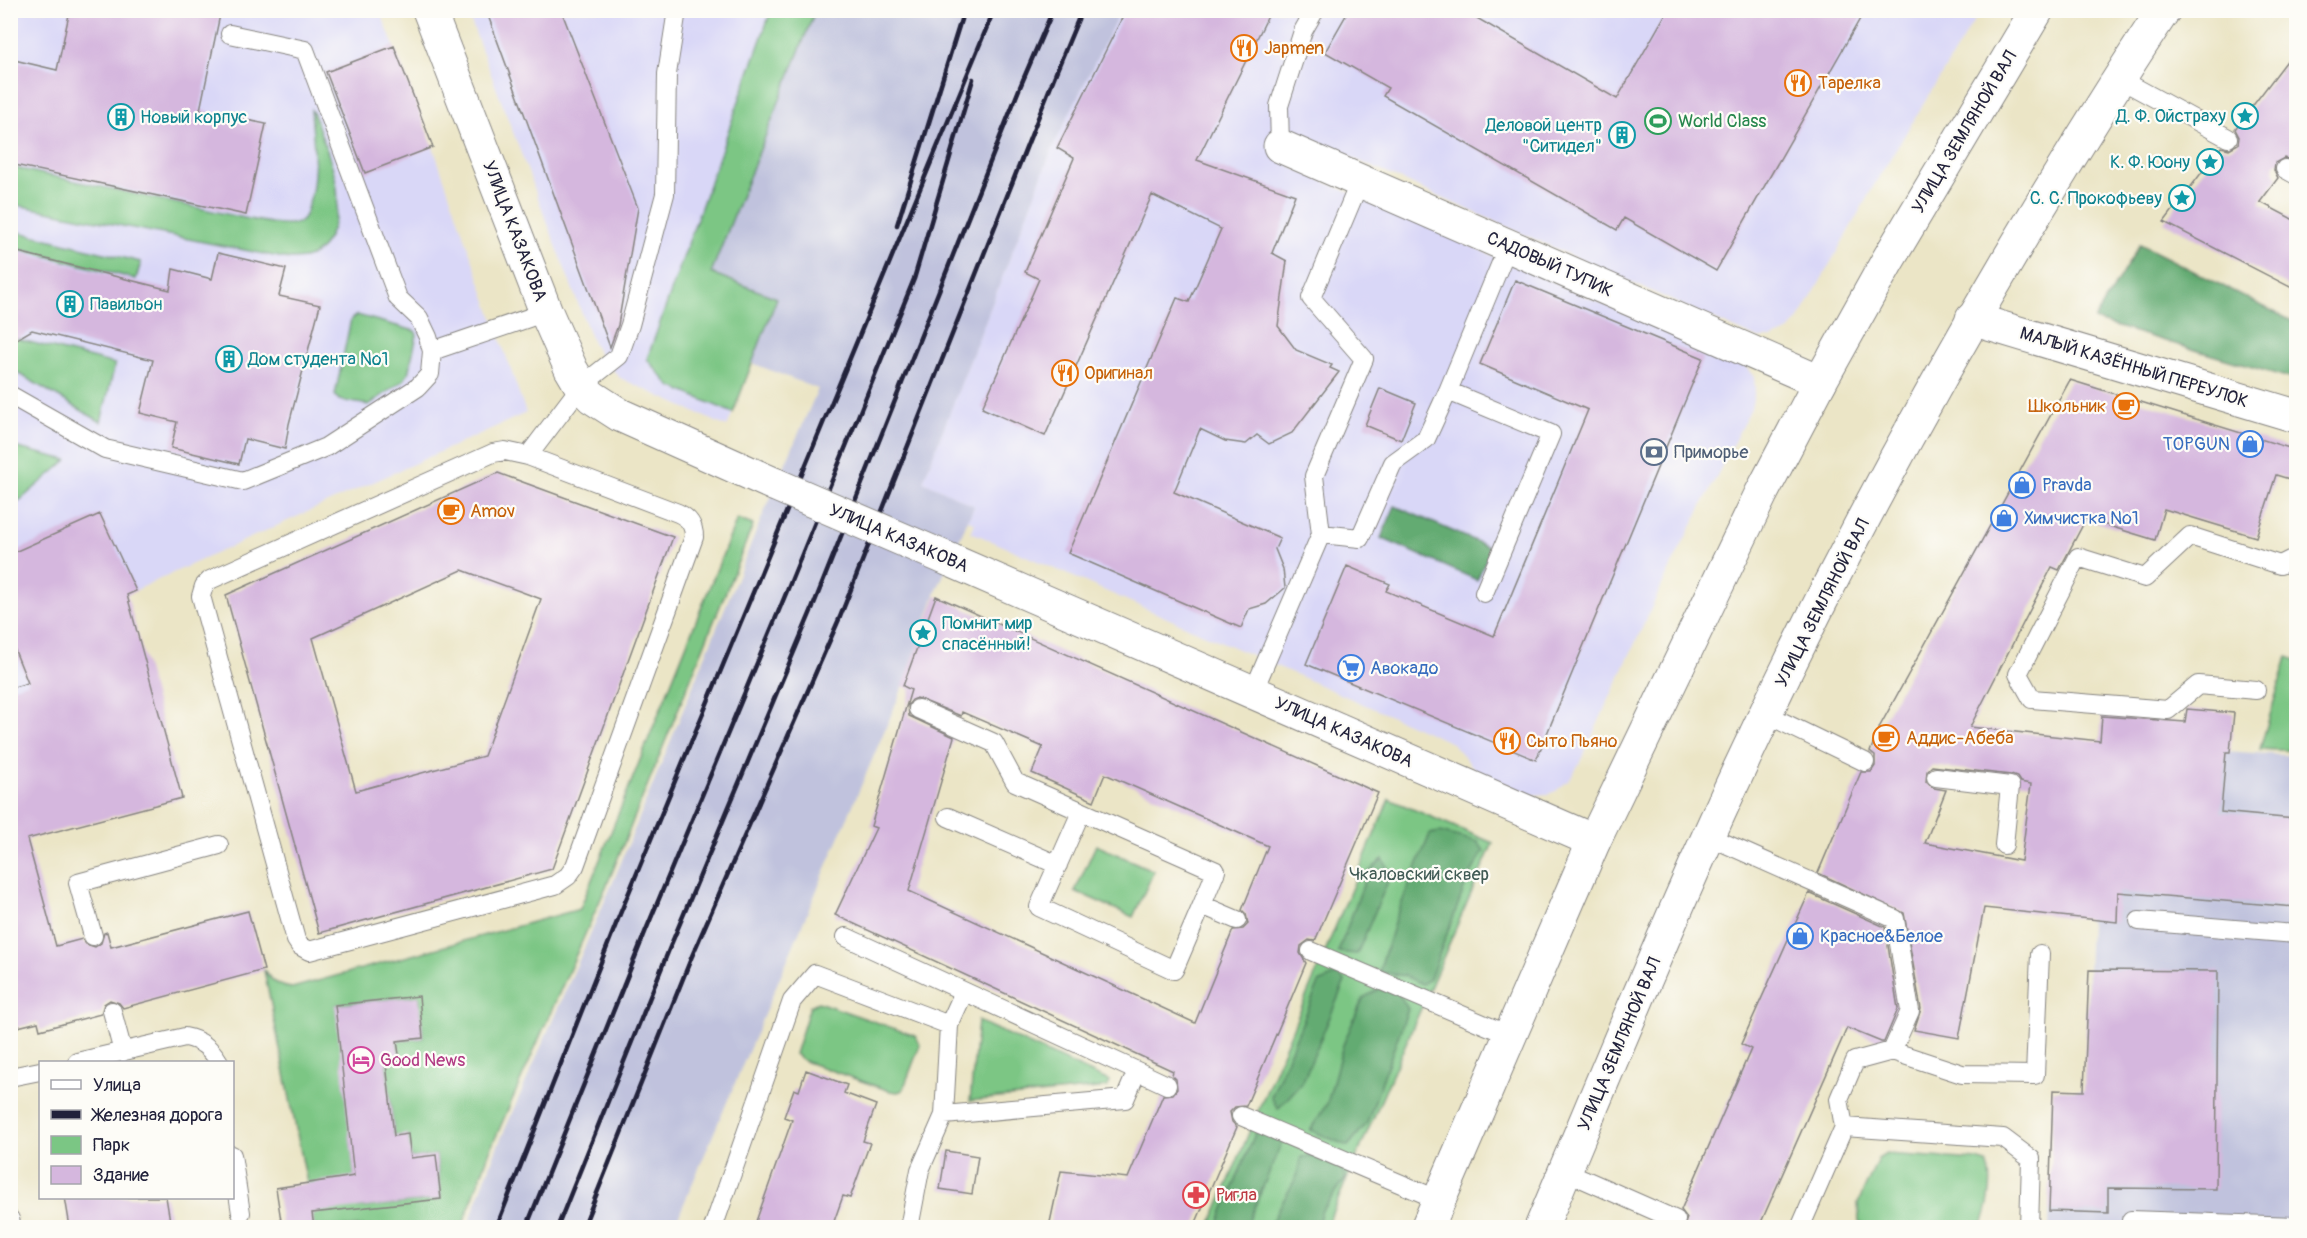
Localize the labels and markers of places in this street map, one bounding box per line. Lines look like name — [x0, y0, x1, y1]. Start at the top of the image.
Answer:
restaurant icon: Japmen — [1229, 33, 1259, 63]
place label: Japmen — [1264, 37, 1324, 60]
restaurant icon: Тарелка — [1783, 68, 1813, 98]
place label: Тарелка — [1818, 72, 1881, 95]
place icon: Д. Ф. Ойстраху — [2230, 101, 2260, 131]
building icon: Новый корпус — [106, 102, 136, 132]
place label: Д. Ф. Ойстраху — [2115, 105, 2226, 128]
place label: Новый корпус — [140, 106, 247, 129]
sports icon: World Class — [1643, 106, 1673, 136]
place label: World Class — [1678, 110, 1766, 133]
place label: Деловой центр "Ситидел" — [1484, 114, 1602, 158]
building icon: Деловой центр "Ситидел" — [1607, 120, 1637, 150]
place icon: К. Ф. Юону — [2195, 147, 2225, 177]
place label: К. Ф. Юону — [2110, 151, 2190, 174]
place icon: С. С. Прокофьеву — [2167, 183, 2197, 213]
place label: С. С. Прокофьеву — [2030, 187, 2162, 210]
building icon: Павильон — [55, 289, 85, 319]
place label: Павильон — [90, 293, 162, 316]
building icon: Дом студента №1 — [214, 344, 244, 374]
place label: Дом студента №1 — [247, 348, 389, 371]
restaurant icon: Оригинал — [1050, 358, 1080, 388]
place label: Оригинал — [1084, 362, 1153, 385]
cafe icon: Школьник — [2111, 391, 2141, 421]
place label: Школьник — [2028, 395, 2106, 418]
shop icon: TOPGUN — [2235, 429, 2265, 459]
place label: TOPGUN — [2163, 433, 2230, 456]
bank icon: Приморье — [1639, 437, 1669, 467]
place label: Приморье — [1674, 441, 1749, 464]
shop icon: Pravda — [2007, 470, 2037, 500]
place label: Pravda — [2042, 474, 2092, 497]
cafe icon: Amov — [436, 496, 466, 526]
place label: Amov — [470, 500, 515, 523]
shop icon: Химчистка №1 — [1989, 503, 2019, 533]
place label: Химчистка №1 — [2024, 507, 2139, 530]
place label: Помнит мир спасённый! — [942, 612, 1033, 656]
place icon: Помнит мир спасённый! — [908, 618, 938, 648]
supermarket icon: Авокадо — [1336, 653, 1366, 683]
place label: Авокадо — [1370, 657, 1439, 680]
cafe icon: Аддис-Абеба — [1871, 723, 1901, 753]
restaurant icon: Сыто Пьяно — [1492, 726, 1522, 756]
place label: Аддис-Абеба — [1906, 727, 2014, 750]
place label: Сыто Пьяно — [1526, 730, 1618, 753]
shop icon: Красное&Белое — [1785, 921, 1815, 951]
place label: Красное&Белое — [1820, 925, 1943, 948]
hotel icon: Good News — [346, 1045, 376, 1075]
place label: Good News — [380, 1049, 465, 1072]
pharmacy icon: Ригла — [1181, 1180, 1211, 1210]
place label: Ригла — [1216, 1184, 1257, 1207]

